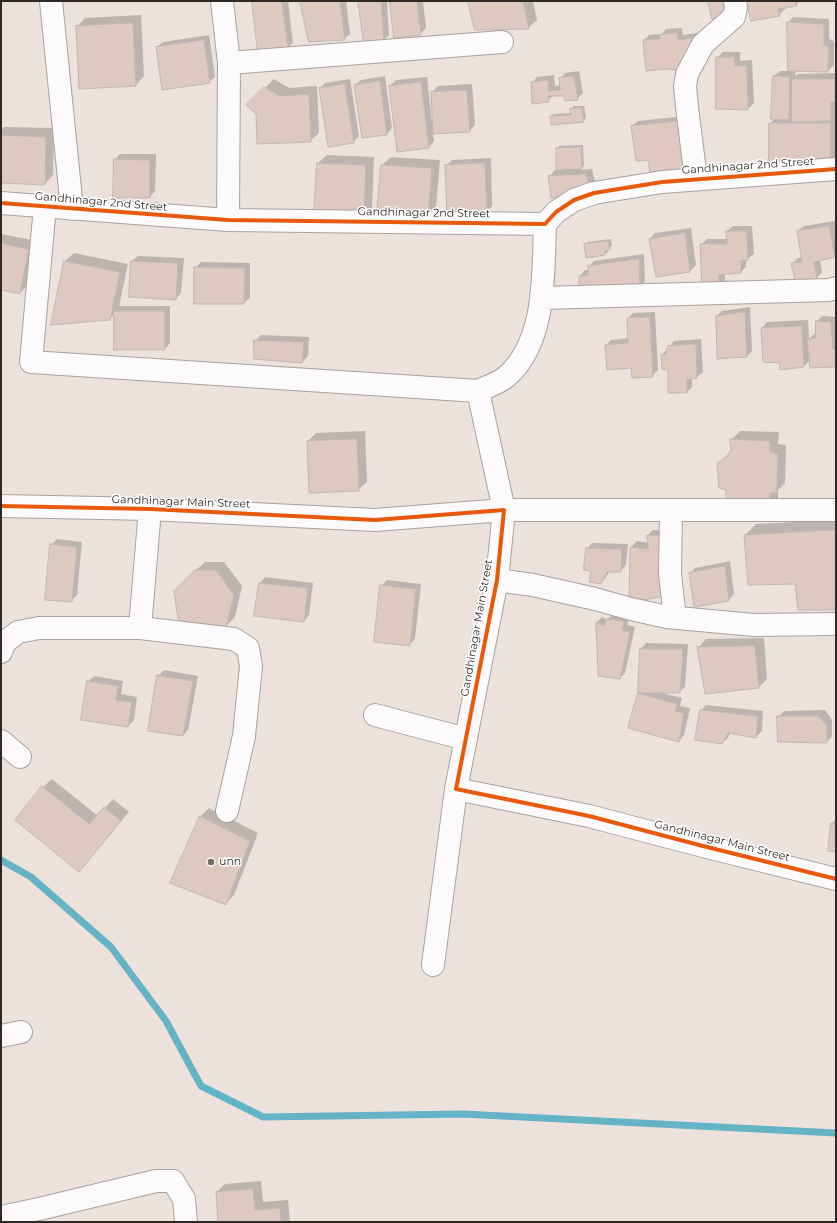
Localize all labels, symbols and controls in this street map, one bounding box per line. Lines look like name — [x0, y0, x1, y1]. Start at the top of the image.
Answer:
street label: Gandhinagar 2nd Street — [681, 155, 815, 177]
street label: Gandhinagar 2nd Street — [34, 190, 168, 214]
street label: Gandhinagar 2nd Street — [357, 205, 491, 221]
street label: Gandhinagar Main Street — [111, 493, 251, 511]
street label: Gandhinagar Main Street — [458, 558, 496, 698]
street label: Gandhinagar Main Street — [653, 818, 791, 864]
place label: unn — [219, 855, 241, 869]
marker: unn — [206, 857, 216, 867]

